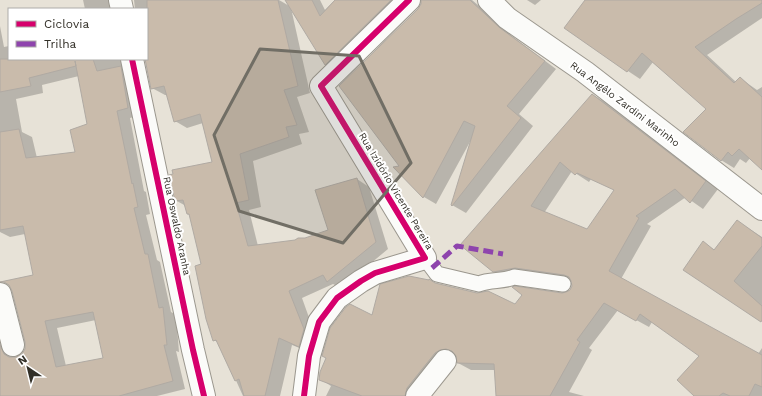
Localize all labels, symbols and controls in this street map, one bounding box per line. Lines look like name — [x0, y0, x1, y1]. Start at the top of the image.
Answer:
legend — [8, 8, 148, 60]
text: Ciclovia — [44, 17, 89, 31]
text: Trilha — [44, 37, 77, 51]
street label: Rua Angêlo Zardini Marinho — [568, 59, 682, 149]
street label: Rua Izidório Vicente Pereira — [357, 131, 435, 252]
street label: Rua Oswaldo Aranha — [161, 176, 193, 277]
north arrow — [8, 348, 48, 388]
text: N — [15, 353, 30, 368]

